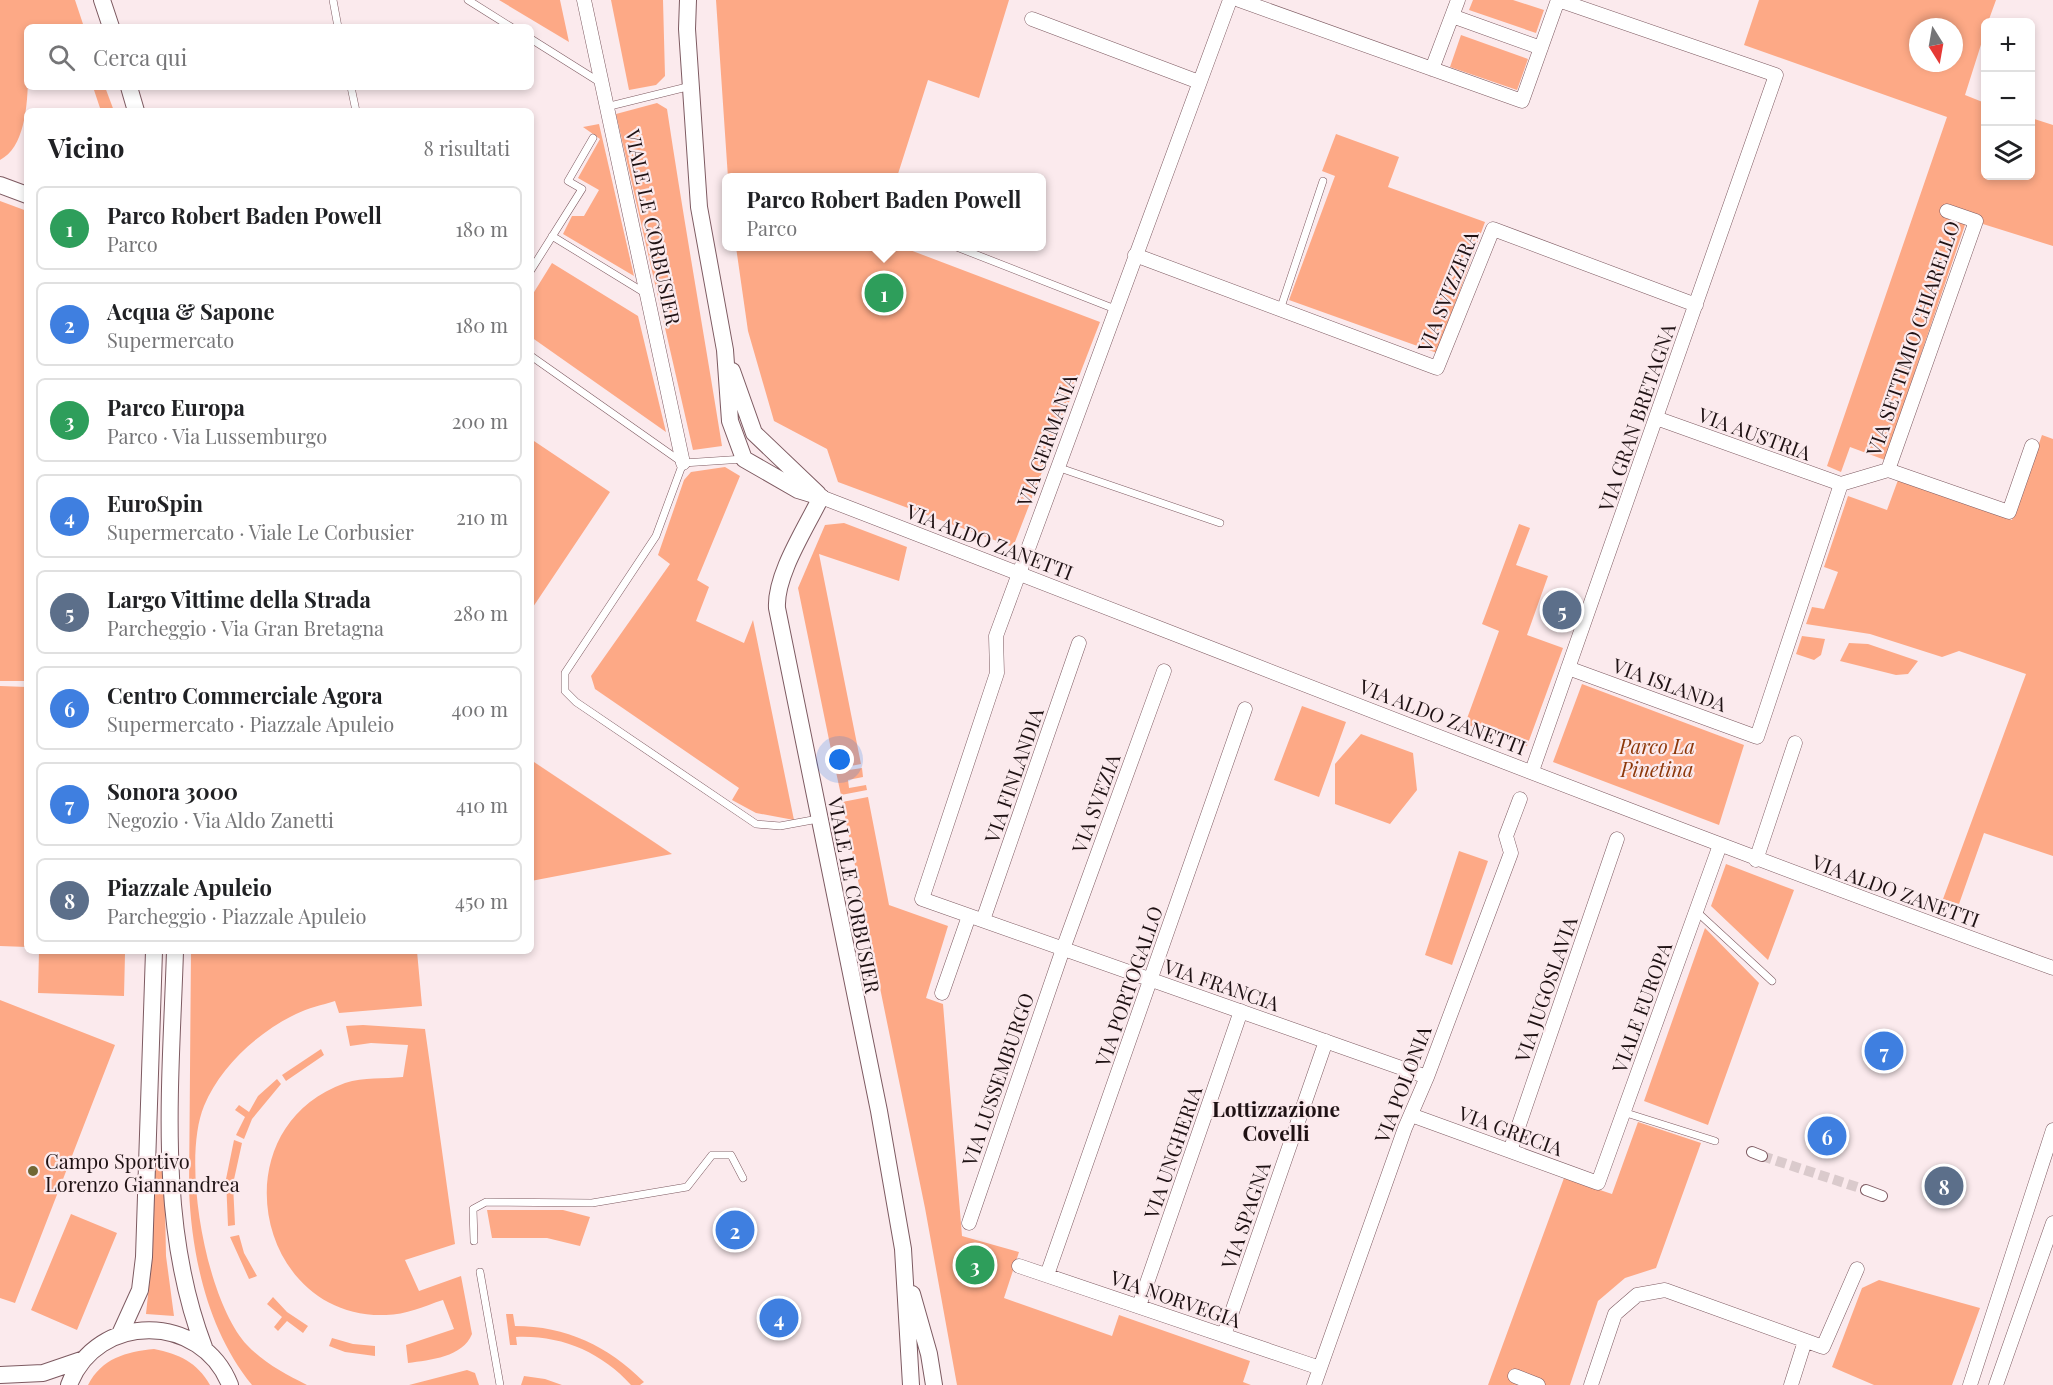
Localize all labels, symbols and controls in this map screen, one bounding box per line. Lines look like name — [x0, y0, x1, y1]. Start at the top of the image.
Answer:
north arrow — [1909, 18, 1963, 72]
map controls — [1981, 18, 2035, 180]
button: + — [1981, 18, 2035, 72]
search box — [24, 24, 534, 90]
icon: search — [45, 41, 78, 74]
text: Cerca qui — [93, 42, 187, 72]
button: − — [1981, 72, 2035, 126]
street label: VIALE LE CORBUSIER — [620, 126, 688, 328]
button: layers — [1981, 126, 2035, 180]
text: Vicino — [48, 130, 125, 165]
text: 8 risultati — [424, 134, 510, 161]
popup — [722, 173, 1046, 251]
text: Parco Robert Baden Powell — [747, 184, 1021, 214]
text: Parco Robert Baden Powell — [107, 200, 382, 230]
text: Parco — [747, 214, 797, 241]
text: 1 — [66, 215, 73, 242]
text: 180 m — [455, 215, 508, 242]
street label: VIA SETTIMIO CHIARELLO — [1859, 217, 1965, 460]
street label: VIA SVIZZERA — [1410, 226, 1484, 357]
text: Parco — [107, 230, 158, 257]
pin: 1 — [864, 270, 904, 316]
text: Acqua & Sapone — [107, 296, 275, 326]
text: 2 — [64, 311, 75, 338]
text: 180 m — [455, 311, 508, 338]
street label: VIA GRAN BRETAGNA — [1591, 319, 1681, 516]
text: Supermercato — [107, 326, 234, 353]
street label: VIA GERMANIA — [1009, 370, 1083, 511]
text: Parco Europa — [107, 392, 245, 422]
street label: VIA AUSTRIA — [1694, 400, 1815, 466]
text: 3 — [65, 407, 74, 434]
text: 200 m — [452, 407, 508, 434]
text: Parco · Via Lussemburgo — [107, 422, 327, 449]
text: EuroSpin — [107, 488, 203, 518]
street label: VIA ALDO ZANETTI — [902, 496, 1077, 585]
text: 4 — [64, 503, 75, 530]
text: 210 m — [456, 503, 508, 530]
text: Supermercato · Viale Le Corbusier — [107, 518, 414, 545]
text: Largo Vittime della Strada — [107, 584, 371, 614]
pin: 5 — [1542, 588, 1582, 632]
text: 5 — [65, 599, 74, 626]
text: 280 m — [453, 599, 508, 626]
text: Parcheggio · Via Gran Bretagna — [107, 614, 384, 641]
street label: VIA ISLANDA — [1608, 651, 1731, 717]
street label: VIA ALDO ZANETTI — [1355, 671, 1530, 760]
text: Centro Commerciale Agora — [107, 680, 383, 710]
text: 6 — [64, 695, 75, 722]
text: 400 m — [451, 695, 508, 722]
street label: VIA FINLANDIA — [977, 704, 1049, 847]
text: Supermercato · Piazzale Apuleio — [107, 710, 394, 737]
park label: Parco La Pinetina — [1618, 732, 1695, 782]
your location — [825, 745, 854, 774]
street label: VIA SVEZIA — [1064, 749, 1126, 857]
text: Sonora 3000 — [107, 776, 238, 806]
text: 7 — [65, 791, 74, 818]
text: 410 m — [456, 791, 508, 818]
street label: VIALE LE CORBUSIER — [823, 794, 887, 997]
text: Negozio · Via Aldo Zanetti — [107, 806, 334, 833]
street label: VIA ALDO ZANETTI — [1808, 847, 1984, 933]
text: Piazzale Apuleio — [107, 872, 272, 902]
text: 8 — [64, 887, 75, 914]
text: 450 m — [455, 887, 508, 914]
text: Parcheggio · Piazzale Apuleio — [107, 902, 367, 929]
street label: VIA PORTOGALLO — [1088, 902, 1168, 1071]
street label: VIA JUGOSLAVIA — [1507, 912, 1583, 1066]
street label: VIALE EUROPA — [1604, 937, 1677, 1077]
street label: VIA FRANCIA — [1160, 951, 1284, 1017]
street label: VIA LUSSEMBURGO — [954, 989, 1039, 1170]
street label: VIA POLONIA — [1367, 1021, 1437, 1147]
pin: 7 — [1864, 1028, 1904, 1074]
street label: VIA UNGHERIA — [1136, 1082, 1207, 1223]
district label: Lottizzazione Covelli — [1212, 1094, 1340, 1146]
street label: VIA GRECIA — [1454, 1098, 1567, 1162]
pin: 6 — [1808, 1114, 1846, 1158]
place label: Campo Sportivo Lorenzo Giannandrea — [45, 1147, 240, 1197]
street label: VIA SPAGNA — [1214, 1157, 1276, 1273]
marker: Campo Sportivo Lorenzo Giannandrea — [26, 1164, 40, 1178]
pin: 8 — [1924, 1164, 1964, 1208]
pin: 2 — [716, 1208, 754, 1252]
pin: 3 — [956, 1242, 994, 1288]
street label: VIA NORVEGIA — [1106, 1263, 1245, 1333]
pin: 4 — [760, 1296, 798, 1340]

